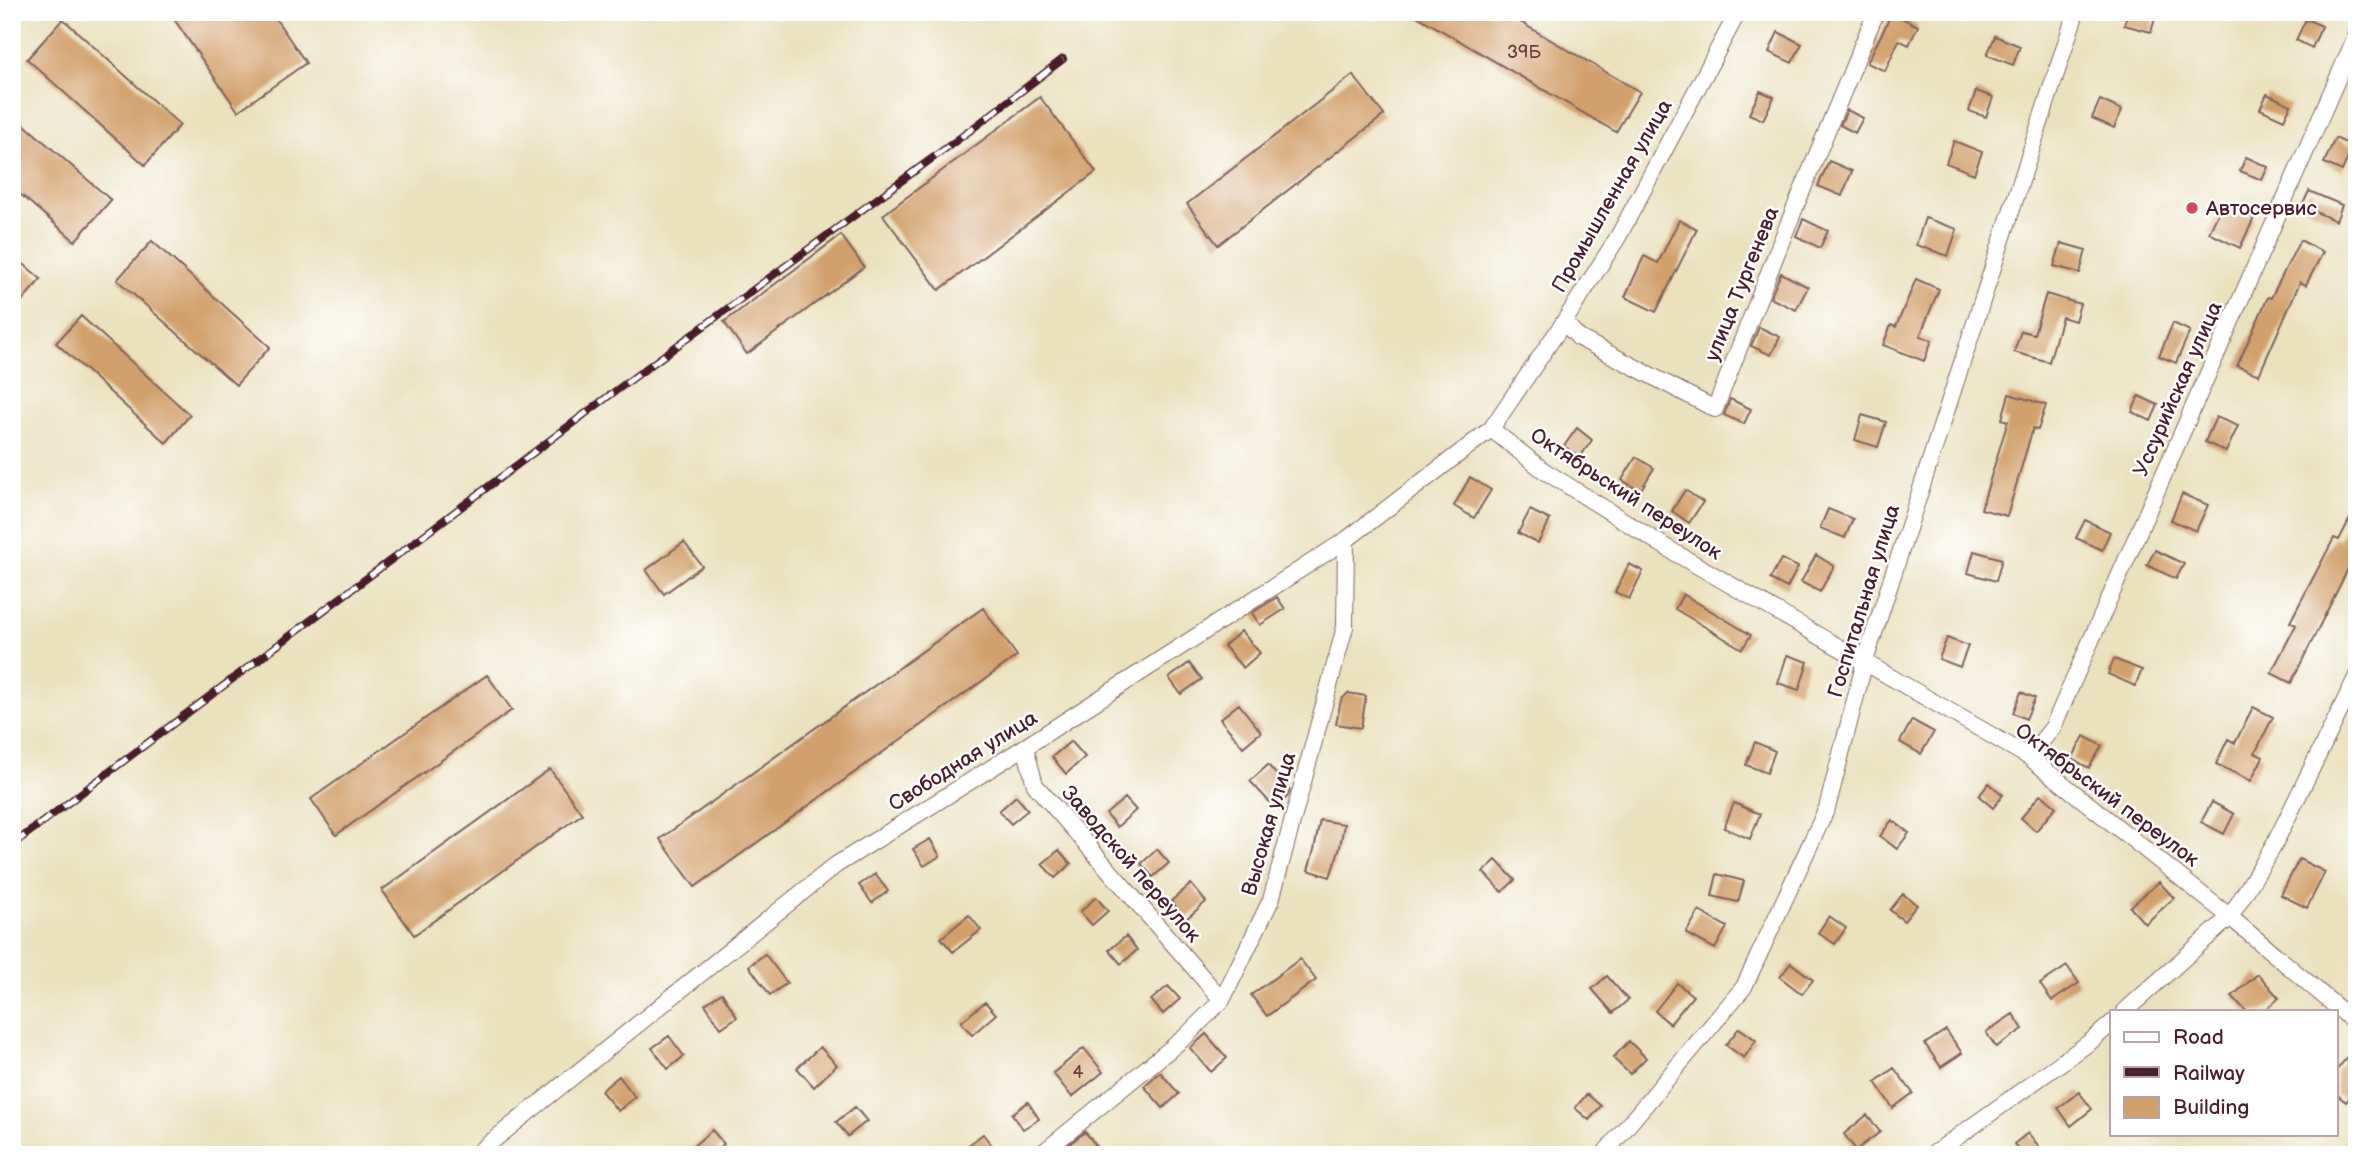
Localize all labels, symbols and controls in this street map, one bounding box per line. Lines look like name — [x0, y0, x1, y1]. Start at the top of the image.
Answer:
house number: 39Б — [1507, 42, 1541, 63]
street label: Промышленная улица — [1546, 94, 1678, 297]
place label: Автосервис — [2205, 196, 2317, 221]
marker: Автосервис — [2184, 200, 2200, 216]
street label: улица Тургенева — [1700, 203, 1785, 365]
street label: Уссурийская улица — [2128, 297, 2228, 480]
street label: Октябрьский переулок — [1525, 423, 1727, 565]
street label: Госпитальная улица — [1823, 501, 1905, 701]
street label: Свободная улица — [884, 705, 1042, 817]
street label: Октябрьский переулок — [2010, 718, 2204, 872]
street label: Высокая улица — [1237, 749, 1302, 899]
street label: Заводской переулок — [1056, 780, 1206, 948]
legend — [2110, 1010, 2338, 1136]
text: Road — [2173, 1025, 2224, 1050]
text: Railway — [2173, 1061, 2245, 1086]
house number: 4 — [1073, 1062, 1084, 1083]
text: Building — [2173, 1095, 2249, 1120]

